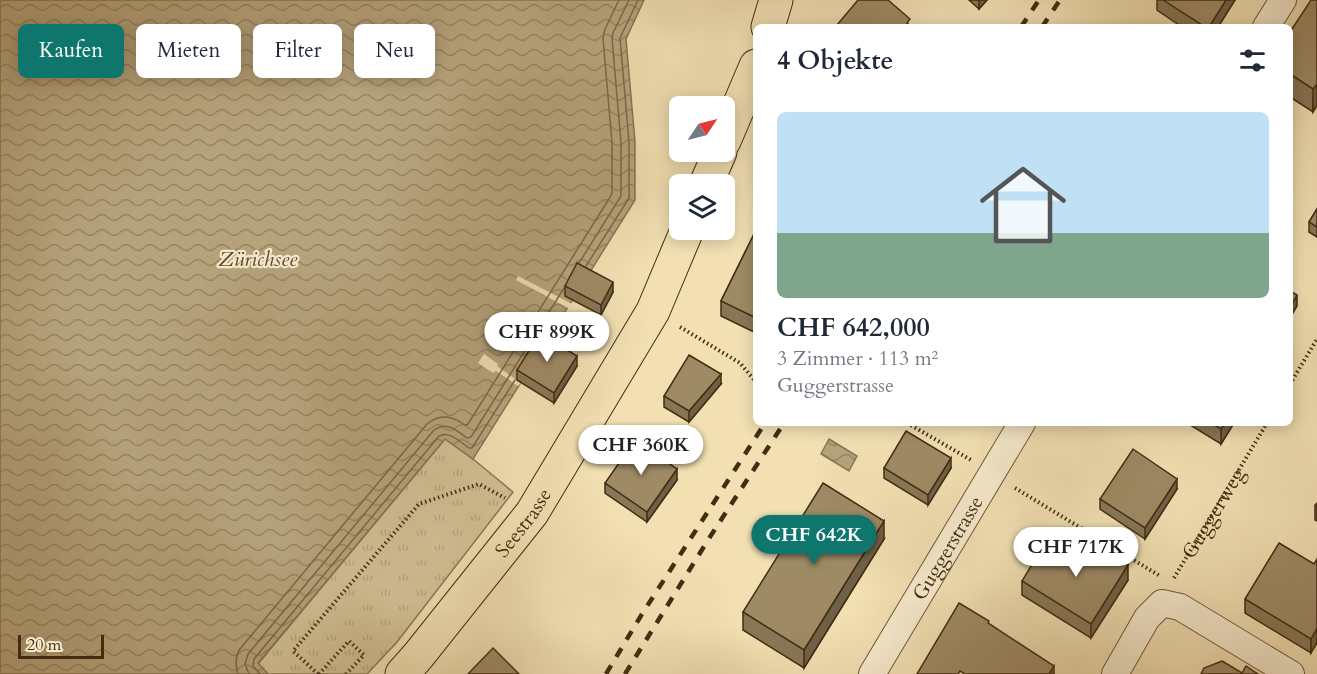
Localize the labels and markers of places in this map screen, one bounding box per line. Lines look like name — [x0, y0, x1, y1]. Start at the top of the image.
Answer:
pin: CHF 899K — [485, 312, 609, 363]
pin: CHF 360K — [579, 425, 703, 476]
pin: CHF 642K — [752, 515, 876, 566]
pin: CHF 717K — [1014, 527, 1138, 578]

